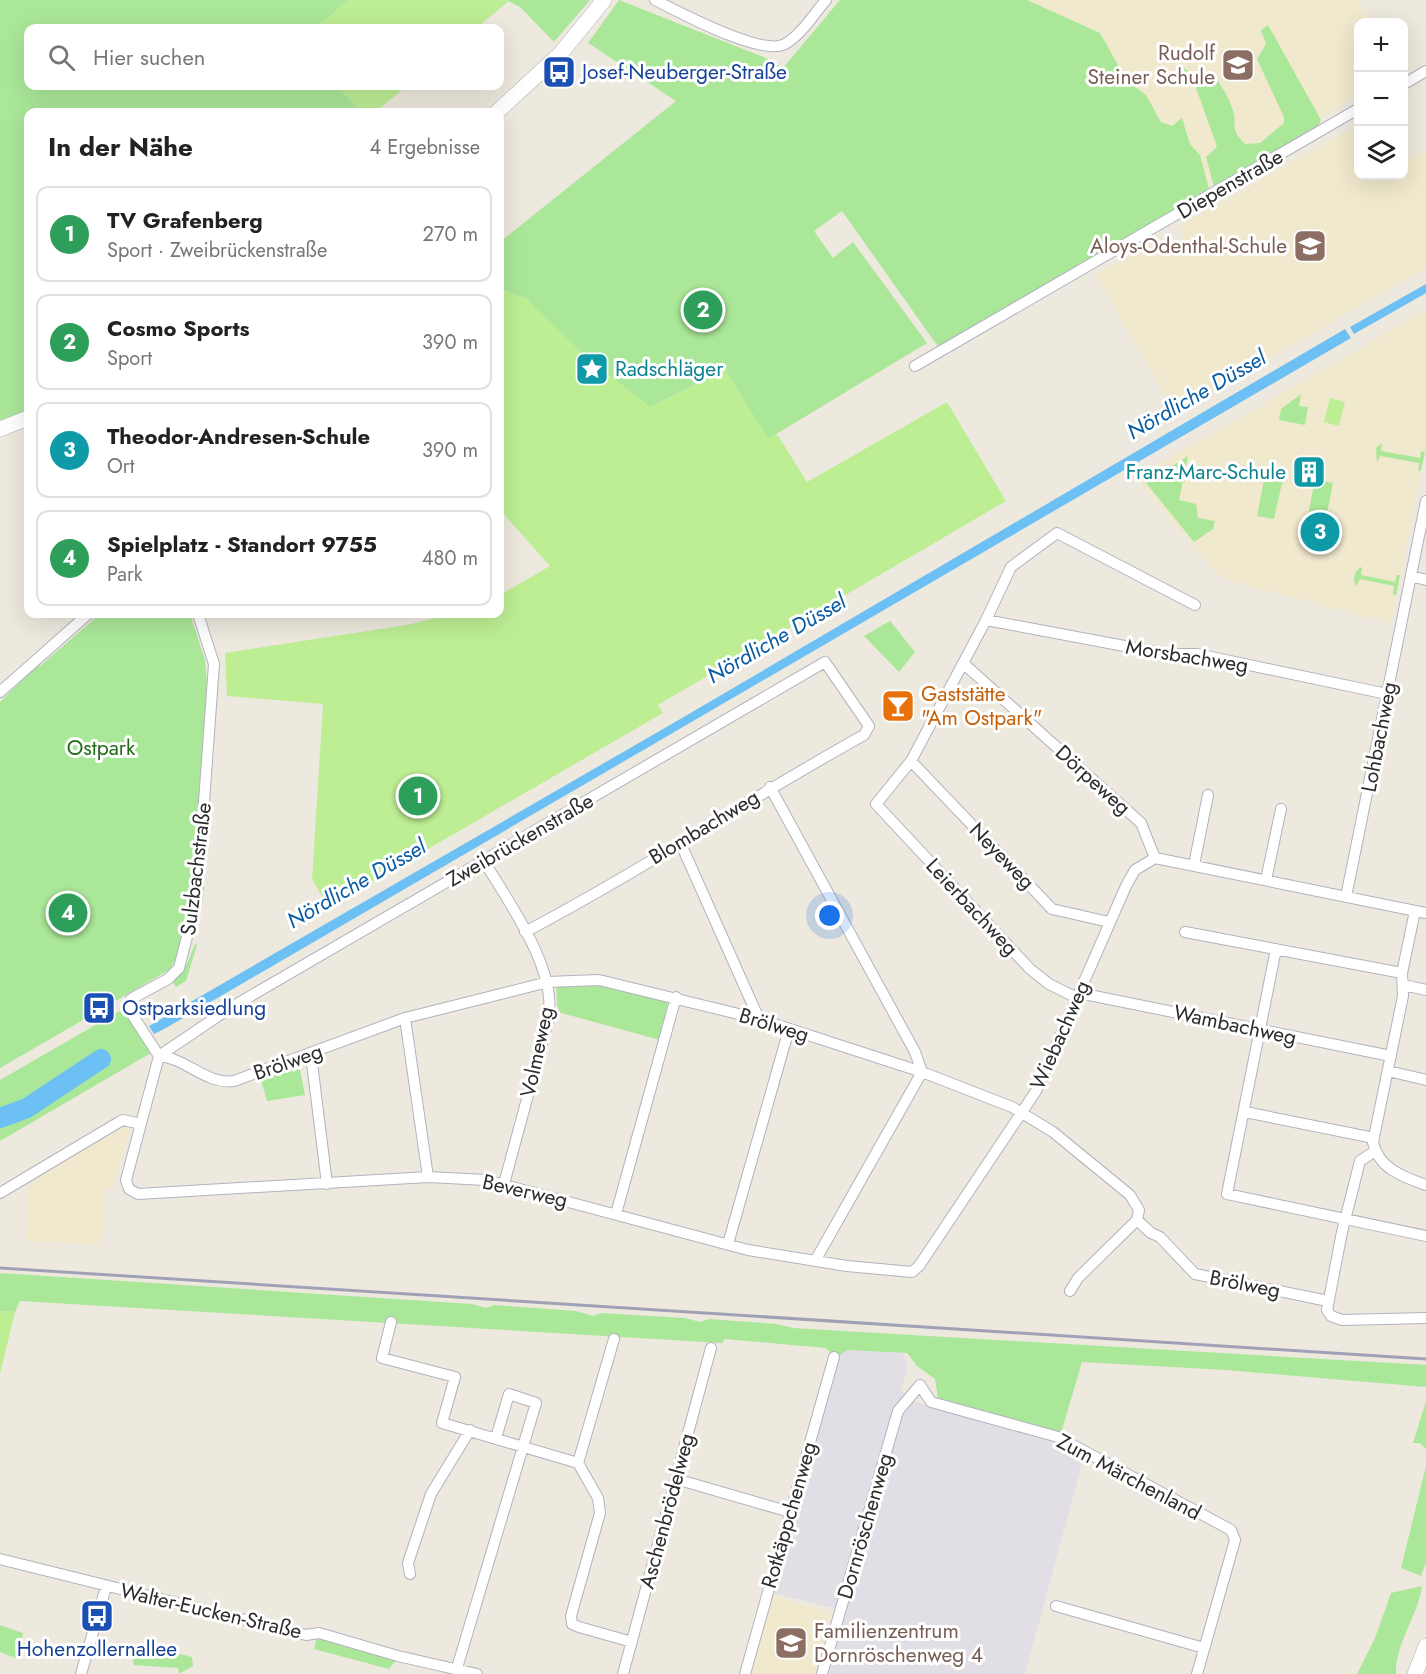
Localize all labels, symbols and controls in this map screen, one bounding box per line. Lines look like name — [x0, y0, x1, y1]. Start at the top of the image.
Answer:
map controls — [1354, 18, 1408, 180]
button: + — [1354, 18, 1408, 72]
search box — [24, 24, 504, 90]
place label: Rudolf Steiner Schule — [1088, 38, 1216, 92]
icon: search — [45, 41, 78, 74]
text: Hier suchen — [93, 41, 205, 73]
school or university icon: Rudolf Steiner Schule — [1220, 47, 1256, 83]
bus stop icon: Josef-Neuberger-Straße — [541, 54, 577, 90]
place label: Josef-Neuberger-Straße — [579, 57, 787, 87]
button: − — [1354, 72, 1408, 126]
button: layers — [1354, 126, 1408, 180]
text: In der Nähe — [48, 128, 193, 166]
text: 4 Ergebnisse — [370, 133, 480, 162]
street label: Diepenstraße — [1171, 141, 1289, 226]
text: TV Grafenberg — [107, 204, 263, 236]
text: 1 — [64, 220, 75, 249]
text: 270 m — [423, 220, 478, 249]
school or university icon: Aloys-Odenthal-Schule — [1292, 228, 1328, 264]
place label: Aloys-Odenthal-Schule — [1090, 231, 1287, 261]
text: Sport · Zweibrückenstraße — [107, 236, 327, 265]
pin: 2 — [684, 288, 722, 332]
text: Cosmo Sports — [107, 312, 249, 344]
text: 2 — [63, 328, 76, 357]
text: 390 m — [422, 328, 478, 357]
water label: Nördliche Düssel — [1120, 341, 1272, 447]
text: Sport — [107, 344, 152, 373]
place icon: Radschläger — [574, 351, 610, 387]
place label: Radschläger — [615, 354, 724, 384]
text: Theodor-Andresen-Schule — [107, 420, 370, 452]
text: 3 — [63, 436, 76, 465]
text: 390 m — [422, 436, 478, 465]
text: Ort — [107, 452, 134, 481]
building icon: Franz-Marc-Schule — [1291, 454, 1327, 490]
place label: Franz-Marc-Schule — [1126, 457, 1286, 487]
pin: 3 — [1300, 510, 1340, 554]
text: Spielplatz - Standort 9755 — [107, 528, 377, 560]
text: 4 — [63, 544, 76, 573]
text: 480 m — [422, 544, 478, 573]
text: Park — [107, 560, 143, 589]
water label: Nördliche Düssel — [700, 585, 852, 691]
street label: Morsbachweg — [1123, 631, 1251, 681]
place label: Gaststätte "Am Ostpark" — [921, 679, 1043, 733]
street label: Lohbachweg — [1354, 679, 1404, 795]
bar icon: Gaststätte "Am Ostpark" — [880, 688, 916, 724]
park label: Ostpark — [67, 733, 136, 763]
street label: Dörpeweg — [1049, 738, 1137, 822]
pin: 1 — [398, 774, 438, 818]
street label: Blombachweg — [643, 782, 765, 872]
street label: Zweibrückenstraße — [441, 786, 599, 894]
street label: Sulzbachstraße — [173, 801, 219, 937]
street label: Neyeweg — [962, 816, 1042, 896]
water label: Nördliche Düssel — [280, 830, 432, 936]
street label: Leierbachweg — [919, 852, 1025, 962]
pin: 4 — [48, 890, 88, 936]
your location — [815, 901, 844, 930]
street label: Wiebachweg — [1023, 976, 1097, 1094]
bus stop icon: Ostparksiedlung — [81, 990, 117, 1026]
place label: Ostparksiedlung — [122, 993, 266, 1023]
street label: Wambachweg — [1171, 997, 1299, 1053]
street label: Brölweg — [735, 1000, 813, 1050]
street label: Volmeweg — [513, 1004, 561, 1100]
street label: Brölweg — [249, 1036, 327, 1088]
street label: Beverweg — [479, 1167, 571, 1215]
street label: Brölweg — [1207, 1262, 1283, 1306]
street label: Zum Märchenland — [1052, 1426, 1206, 1528]
street label: Aschenbrödelweg — [632, 1430, 702, 1592]
street label: Rotkäppchenweg — [754, 1438, 824, 1592]
street label: Dornröschenweg — [830, 1450, 900, 1602]
street label: Walter-Eucken-Straße — [117, 1576, 305, 1647]
bus stop icon: Hohenzollernallee — [79, 1598, 115, 1634]
place label: Familienzentrum Dornröschenweg 4 — [814, 1616, 983, 1670]
school or university icon: Familienzentrum Dornröschenweg 4 — [773, 1625, 809, 1661]
place label: Hohenzollernallee — [17, 1634, 177, 1664]

